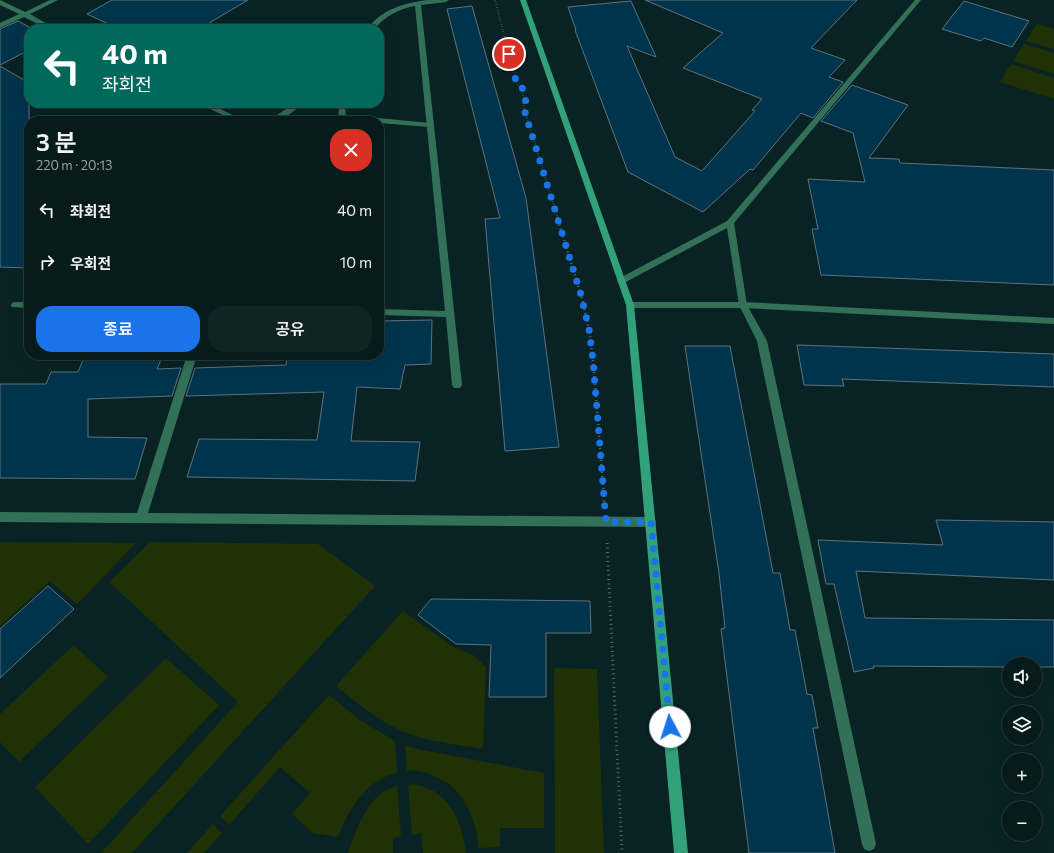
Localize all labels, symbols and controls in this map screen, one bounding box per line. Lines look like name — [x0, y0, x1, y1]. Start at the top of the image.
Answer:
text: 40 m — [102, 36, 168, 70]
pin — [492, 37, 526, 71]
icon: left — [36, 40, 88, 92]
icon: arrive — [498, 43, 520, 65]
text: 좌회전 — [102, 73, 152, 95]
text: 3 분 — [36, 127, 77, 156]
button: close — [330, 129, 372, 171]
text: 220 m · 20:13 — [36, 157, 112, 173]
icon: left — [36, 199, 58, 221]
text: 40 m — [337, 201, 372, 219]
text: 좌회전 — [70, 202, 111, 220]
icon: right — [36, 251, 58, 273]
text: 10 m — [340, 253, 372, 271]
text: 우회전 — [70, 254, 111, 272]
button: 종료 — [36, 306, 200, 352]
button: 공유 — [208, 306, 372, 352]
map controls — [1002, 657, 1042, 841]
button: sound — [1002, 657, 1042, 697]
button: layers — [1002, 705, 1042, 745]
position arrow — [649, 706, 691, 748]
button: + — [1002, 753, 1042, 793]
button: − — [1002, 801, 1042, 841]

